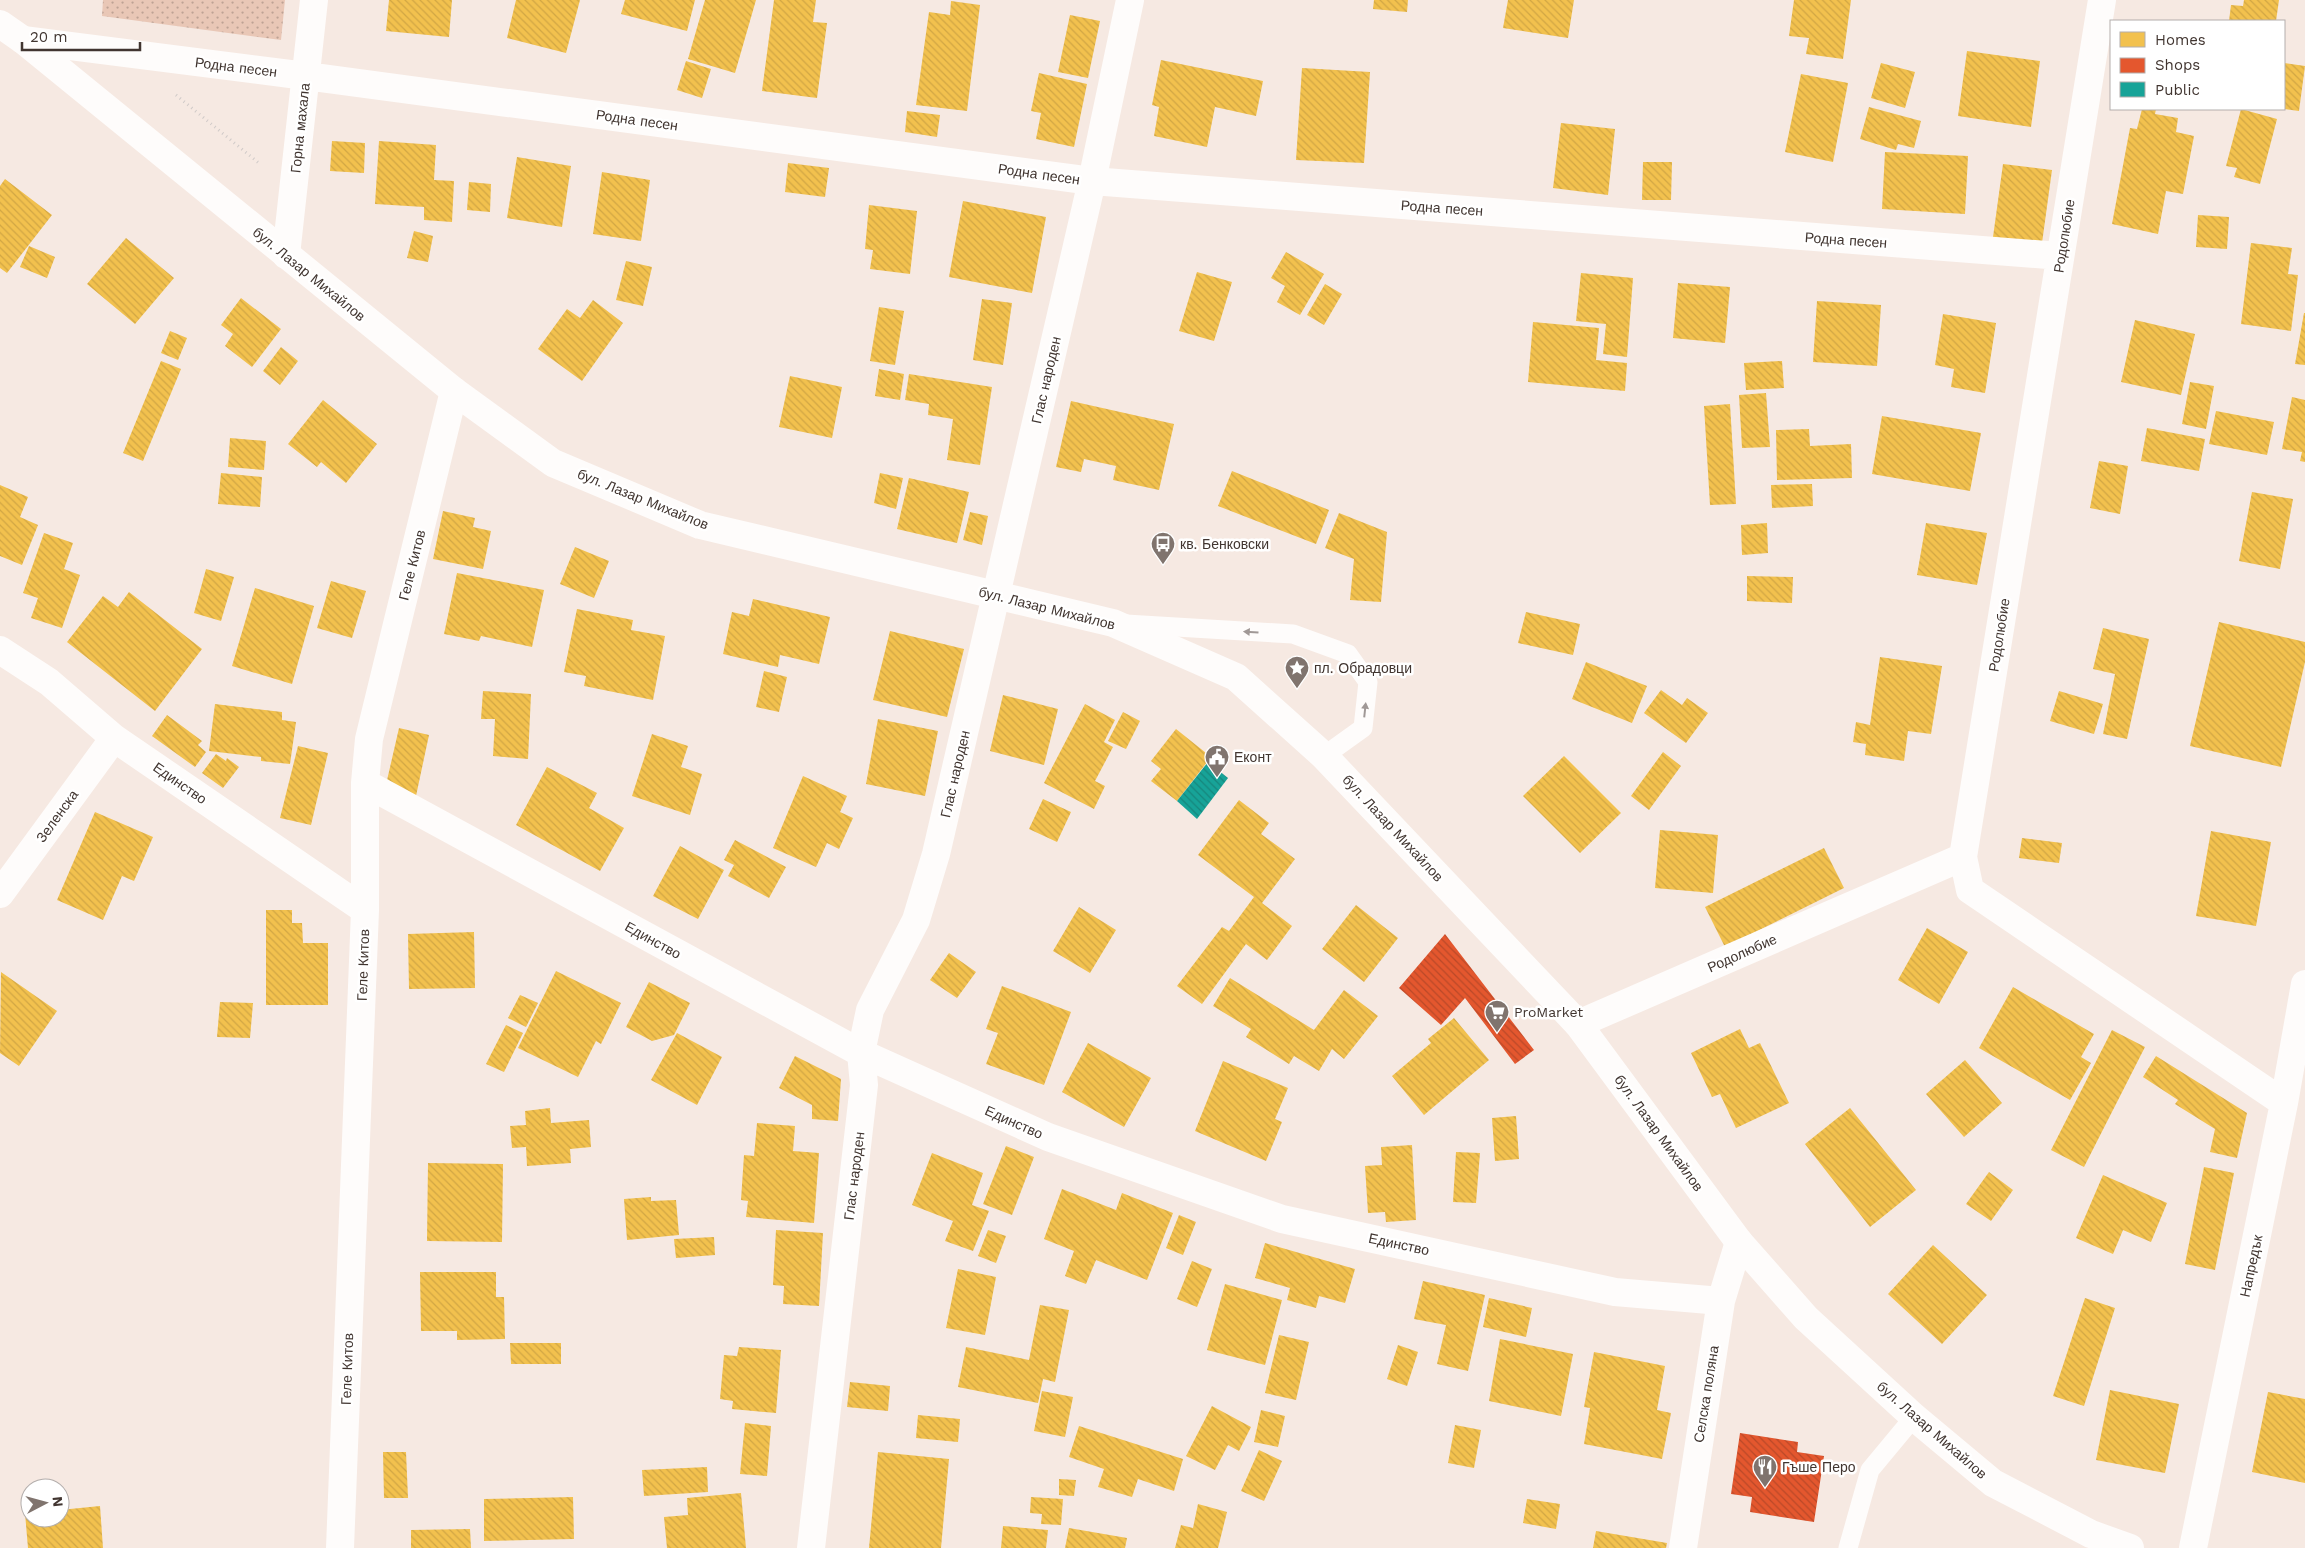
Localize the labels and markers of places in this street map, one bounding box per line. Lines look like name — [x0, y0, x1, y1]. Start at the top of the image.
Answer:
bus stop icon: кв. Бенковски — [1150, 531, 1176, 565]
place label: кв. Бенковски — [1180, 536, 1269, 552]
place icon: пл. Обрадовци — [1284, 655, 1310, 689]
place label: пл. Обрадовци — [1314, 660, 1412, 676]
public building icon: Еконт — [1204, 744, 1230, 778]
place label: Еконт — [1234, 749, 1272, 765]
supermarket icon: ProMarket — [1484, 999, 1510, 1033]
place label: ProMarket — [1514, 1004, 1583, 1020]
restaurant icon: Гъше Перо — [1752, 1454, 1778, 1488]
place label: Гъше Перо — [1782, 1459, 1856, 1475]

